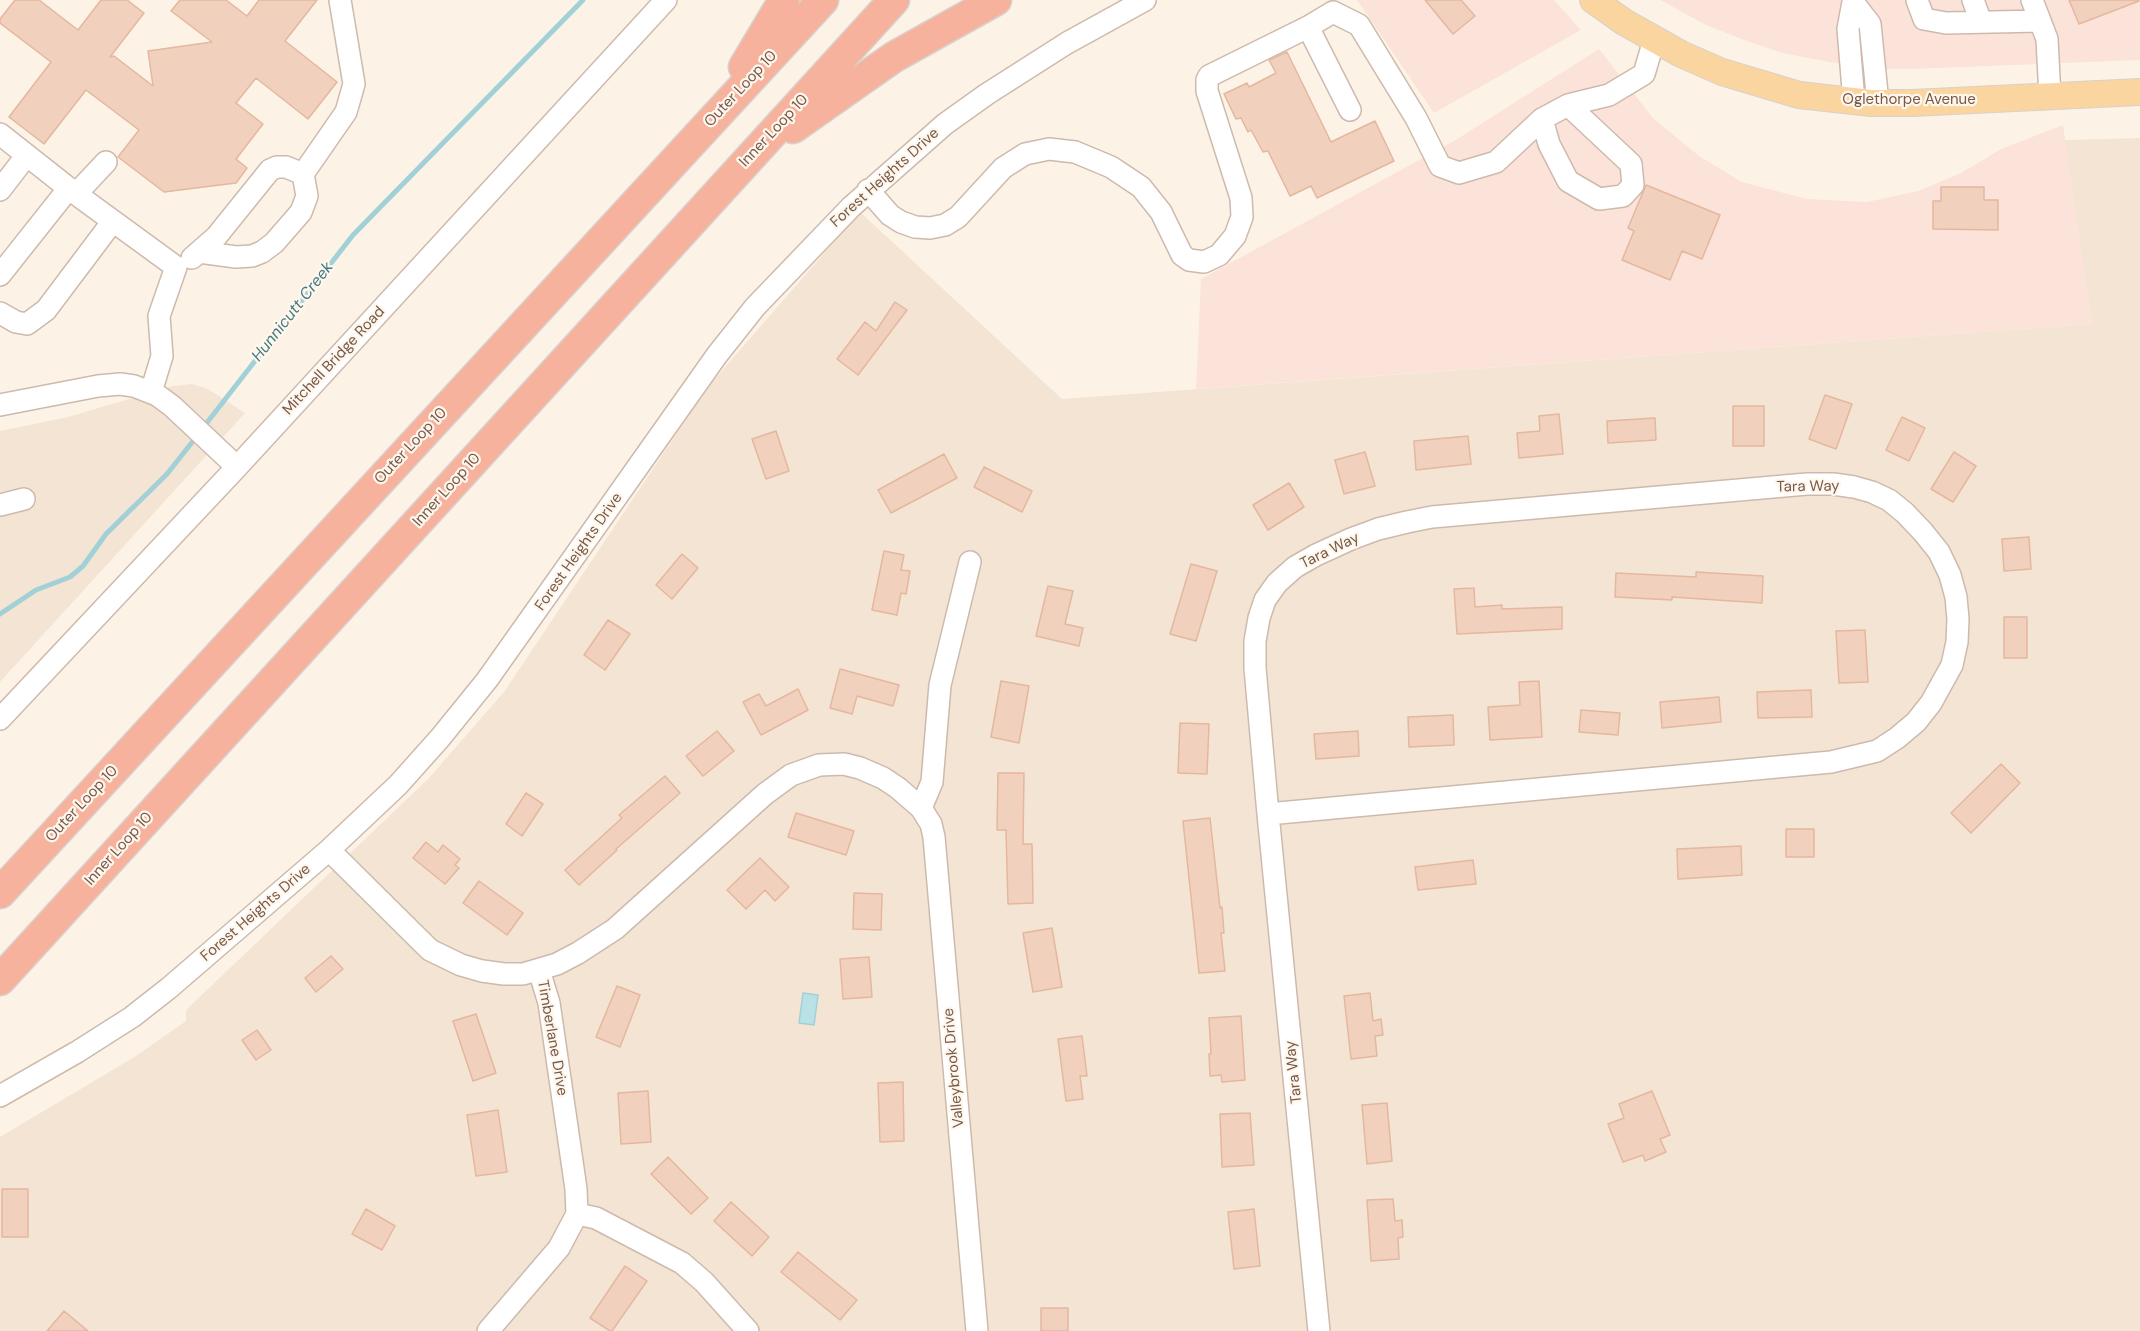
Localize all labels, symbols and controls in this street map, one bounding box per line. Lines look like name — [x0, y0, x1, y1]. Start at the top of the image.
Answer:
street label: Outer Loop 10 — [701, 47, 781, 131]
street label: Inner Loop 10 — [736, 91, 812, 171]
street label: Oglethorpe Avenue — [1842, 91, 1976, 109]
street label: Forest Heights Drive — [827, 125, 943, 231]
water label: Hunnicutt Creek — [248, 258, 338, 366]
street label: Mitchell Bridge Road — [279, 303, 389, 419]
street label: Outer Loop 10 — [371, 404, 451, 488]
street label: Inner Loop 10 — [409, 450, 485, 530]
street label: Tara Way — [1776, 477, 1840, 497]
street label: Forest Heights Drive — [532, 490, 626, 614]
street label: Tara Way — [1298, 529, 1362, 573]
street label: Outer Loop 10 — [42, 762, 122, 846]
street label: Inner Loop 10 — [81, 809, 157, 889]
street label: Forest Heights Drive — [197, 860, 315, 966]
street label: Timberlane Drive — [533, 979, 571, 1097]
street label: Valleybrook Drive — [940, 1007, 968, 1129]
street label: Tara Way — [1282, 1040, 1306, 1104]

